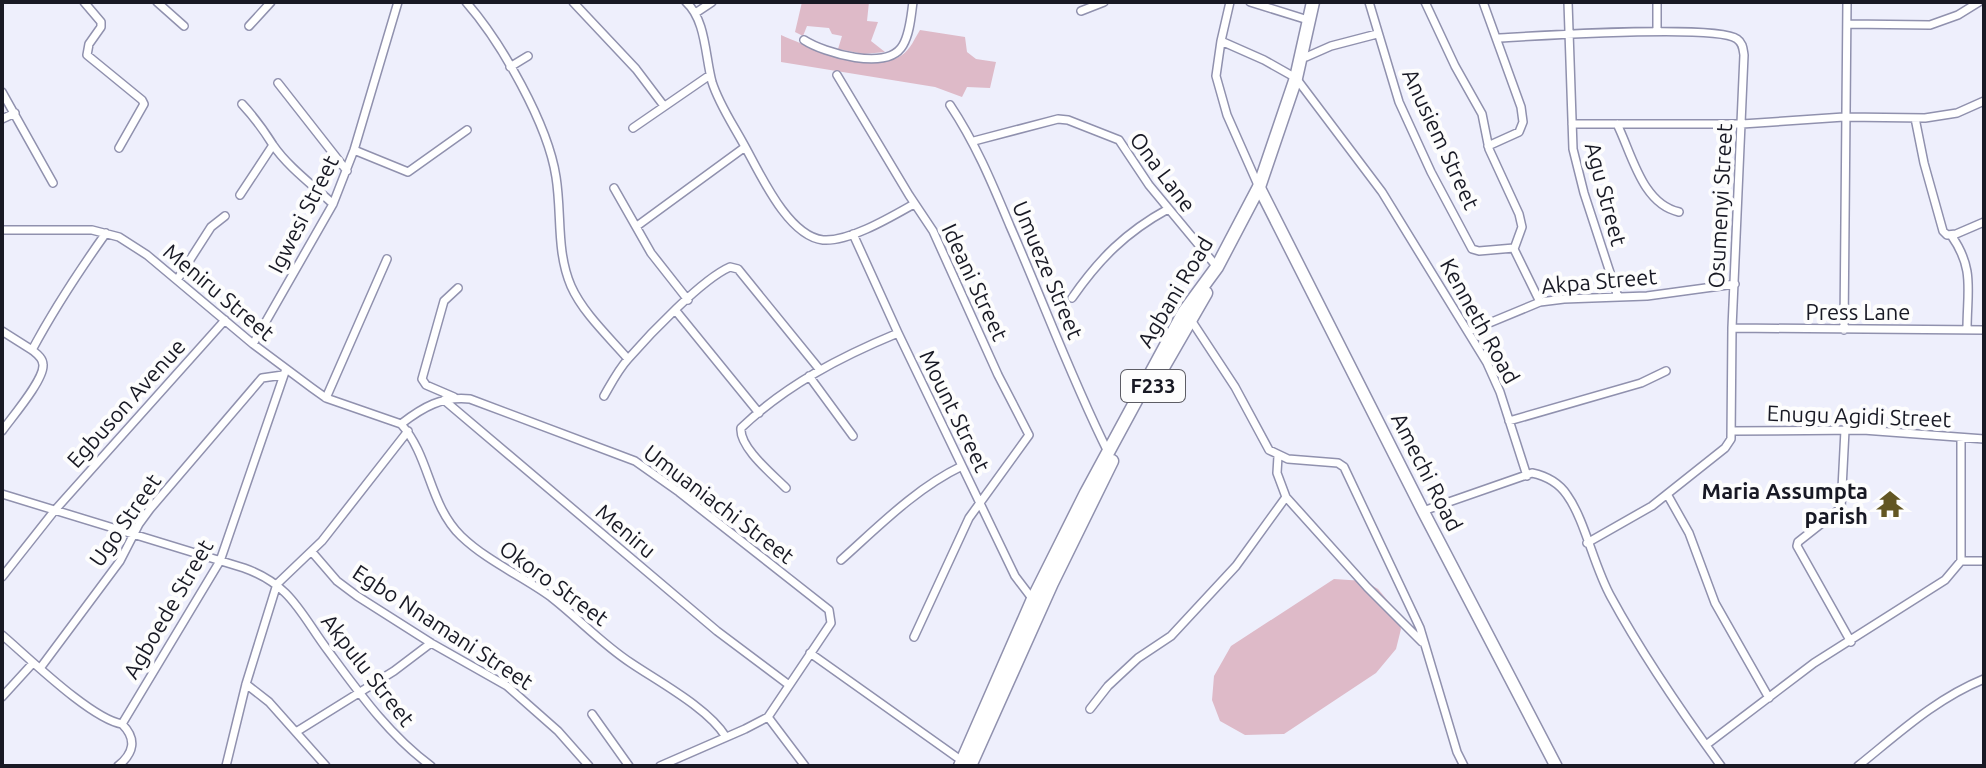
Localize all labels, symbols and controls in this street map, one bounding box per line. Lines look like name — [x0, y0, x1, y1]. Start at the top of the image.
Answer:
street label: Anusiem Street — [1398, 65, 1485, 213]
street label: Osumenyi Street — [1703, 123, 1736, 289]
street label: Ona Lane — [1125, 127, 1201, 216]
street label: Agu Street — [1581, 139, 1632, 249]
street label: Igwesi Street — [262, 150, 343, 277]
street label: Umueze Street — [1008, 197, 1089, 343]
street label: Ideani Street — [937, 219, 1014, 345]
street label: Agbani Road — [1132, 232, 1217, 352]
street label: Meniru Street — [159, 238, 280, 345]
street label: Kenneth Road — [1436, 254, 1525, 388]
street label: Akpa Street — [1540, 263, 1658, 298]
street label: Press Lane — [1806, 299, 1910, 324]
street label: Egbuson Avenue — [61, 333, 190, 472]
street label: Mount Street — [915, 346, 996, 476]
road number: F233 — [1121, 370, 1185, 402]
street label: Enugu Agidi Street — [1766, 400, 1952, 431]
street label: Amechi Road — [1387, 408, 1468, 535]
street label: Umuaniachi Street — [639, 439, 800, 568]
street label: Ugo Street — [84, 468, 166, 571]
place label: Maria Assumpta parish — [1702, 478, 1868, 528]
temple icon: Maria Assumpta parish — [1875, 489, 1905, 519]
street label: Meniru — [591, 499, 661, 563]
street label: Agboede Street — [118, 535, 218, 683]
street label: Okoro Street — [495, 535, 614, 631]
street label: Egbo Nnamani Street — [349, 559, 538, 694]
street label: Akpulu Street — [317, 609, 420, 731]

